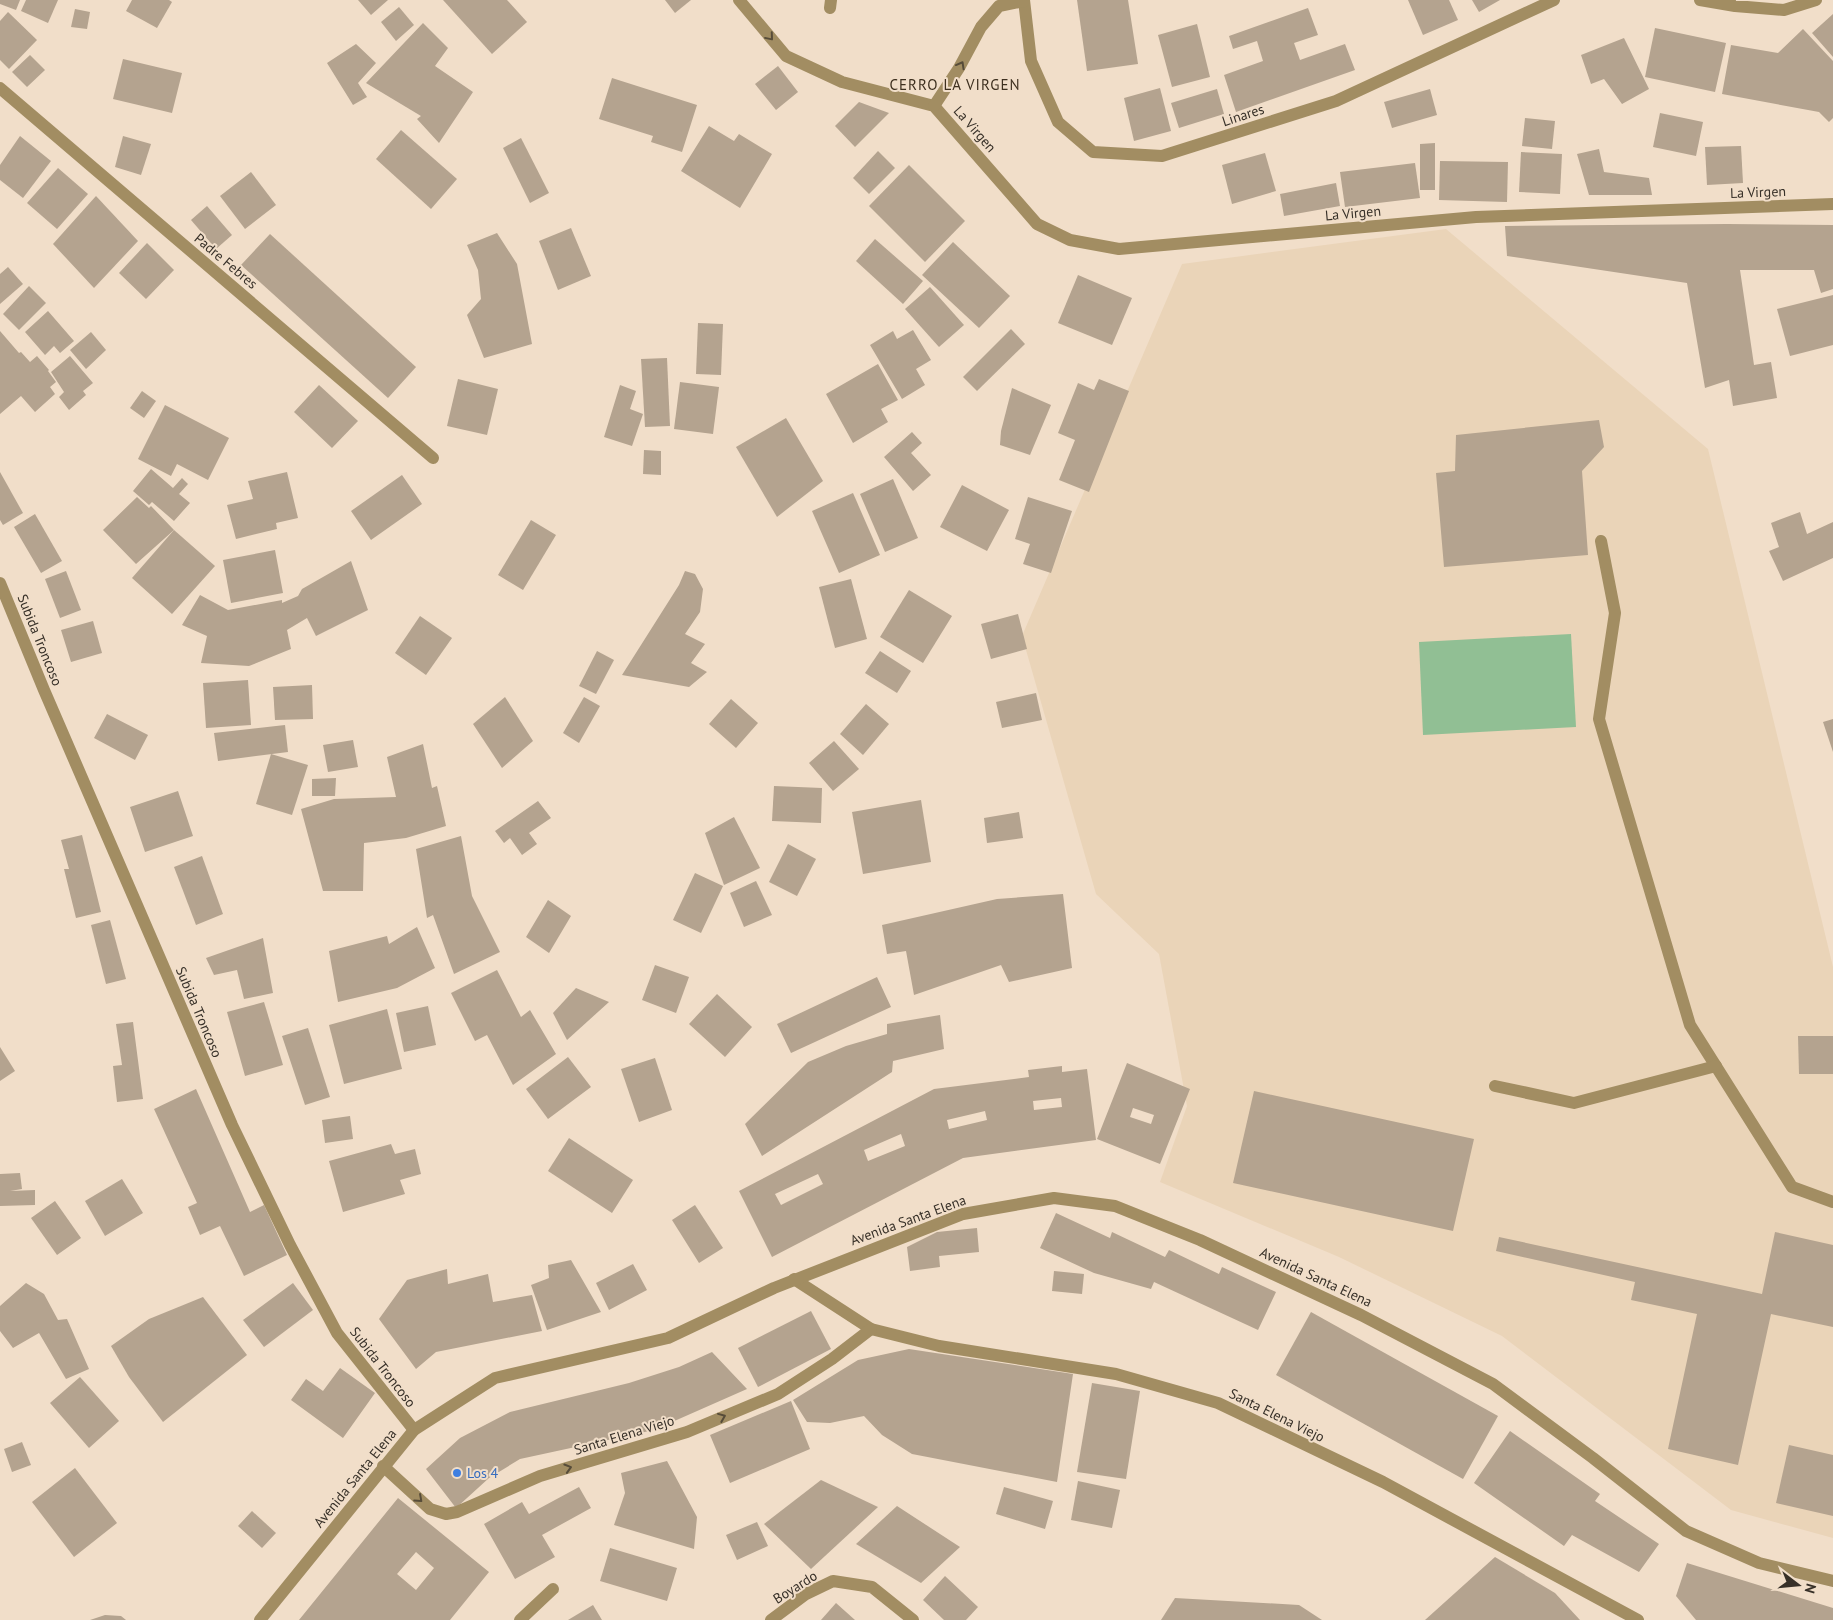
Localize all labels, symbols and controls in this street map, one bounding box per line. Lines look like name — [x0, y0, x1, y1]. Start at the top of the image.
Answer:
one-way arrow — [765, 31, 773, 40]
one-way arrow — [955, 61, 965, 70]
district label: CERRO LA VIRGEN — [889, 75, 1021, 94]
street label: Linares — [1220, 100, 1266, 130]
street label: La Virgen — [950, 102, 1000, 156]
street label: La Virgen — [1730, 182, 1786, 202]
street label: La Virgen — [1324, 202, 1382, 224]
street label: Padre Febres — [191, 229, 261, 293]
street label: Subida Troncoso — [13, 592, 67, 688]
street label: Subida Troncoso — [172, 964, 226, 1060]
street label: Avenida Santa Elena — [848, 1191, 968, 1249]
street label: Avenida Santa Elena — [1257, 1243, 1375, 1311]
street label: Subida Troncoso — [346, 1323, 420, 1411]
street label: Santa Elena Viejo — [1226, 1384, 1328, 1446]
street label: Santa Elena Viejo — [572, 1411, 676, 1459]
one-way arrow — [717, 1413, 726, 1424]
street label: Avenida Santa Elena — [310, 1425, 400, 1531]
one-way arrow — [563, 1463, 572, 1473]
place label: Los 4 — [467, 1464, 499, 1482]
marker: Los 4 — [451, 1467, 463, 1479]
one-way arrow — [414, 1493, 423, 1502]
north arrow — [1773, 1560, 1823, 1610]
street label: Boyardo — [770, 1566, 820, 1608]
text: N — [1801, 1582, 1820, 1595]

